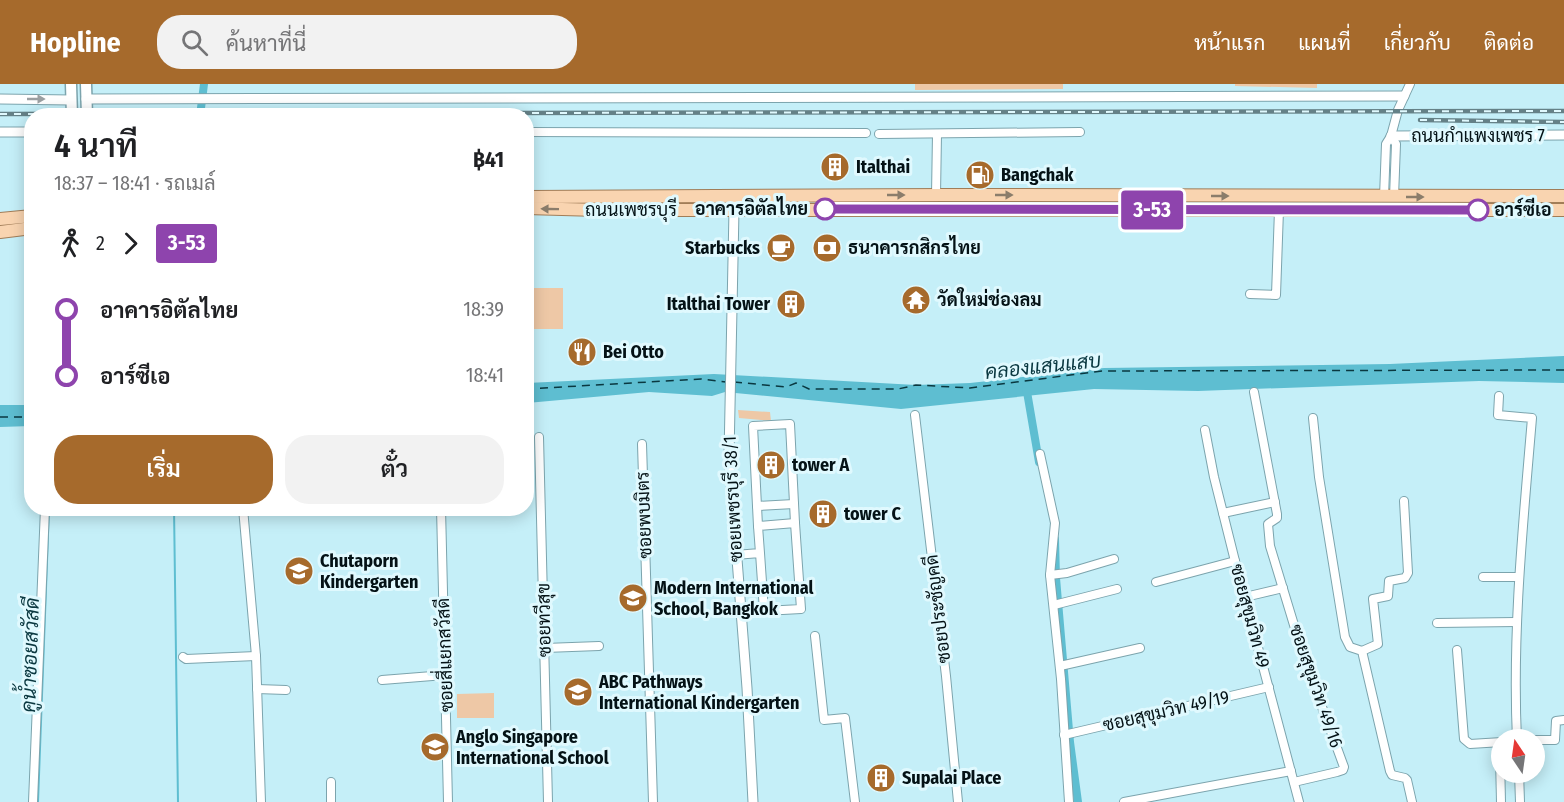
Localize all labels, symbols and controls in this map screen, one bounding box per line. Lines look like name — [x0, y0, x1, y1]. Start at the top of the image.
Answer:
search box — [157, 15, 577, 69]
text: Hopline — [30, 26, 121, 59]
icon: search — [178, 26, 211, 59]
text: ค้นหาที่นี่ — [226, 30, 306, 57]
text: หน้าแรก — [1194, 30, 1265, 56]
text: แผนที่ — [1298, 30, 1351, 56]
text: เกี่ยวกับ — [1384, 30, 1451, 56]
text: ติดต่อ — [1484, 30, 1534, 56]
one-way arrow — [26, 94, 45, 104]
street label: ถนนกำแพงเพชร 7 — [1411, 125, 1545, 147]
text: 4 นาที — [54, 126, 138, 166]
text: ฿41 — [473, 146, 504, 173]
building icon: Italthai — [819, 151, 851, 183]
place label: Italthai — [856, 156, 910, 178]
fuel station icon: Bangchak — [964, 159, 996, 191]
place label: Bangchak — [1001, 164, 1074, 186]
text: 18:37 – 18:41 · รถเมล์ — [54, 171, 215, 195]
one-way arrow — [887, 190, 906, 200]
one-way arrow — [994, 190, 1013, 200]
line badge: 3-53 — [1110, 190, 1194, 230]
one-way arrow — [1210, 191, 1229, 201]
one-way arrow — [1405, 192, 1424, 202]
place label: อาคารอิตัลไทย — [695, 196, 808, 220]
street label: ถนนเพชรบุรี — [585, 197, 677, 222]
text: 3-53 — [1133, 197, 1171, 223]
place label: อาร์ซีเอ — [1494, 197, 1552, 221]
marker: อาคารอิตัลไทย — [814, 198, 836, 220]
marker: อาร์ซีเอ — [1467, 199, 1489, 221]
one-way arrow — [540, 204, 559, 214]
icon: walk — [54, 227, 87, 260]
icon: forward — [114, 227, 147, 260]
text: 3-53 — [168, 230, 205, 256]
text: 2 — [96, 231, 105, 255]
cafe icon: Starbucks — [765, 232, 797, 264]
bank icon: ธนาคารกสิกรไทย — [811, 232, 843, 264]
place label: ธนาคารกสิกรไทย — [848, 235, 981, 259]
place label: Starbucks — [685, 237, 760, 259]
temple icon: วัดใหม่ช่องลม — [900, 284, 932, 316]
place label: วัดใหม่ช่องลม — [937, 287, 1042, 311]
building icon: Italthai Tower — [775, 288, 807, 320]
place label: Italthai Tower — [667, 293, 770, 315]
text: อาคารอิตัลไทย — [100, 297, 238, 324]
text: 18:39 — [463, 297, 504, 321]
restaurant icon: Bei Otto — [566, 336, 598, 368]
place label: Bei Otto — [603, 341, 664, 363]
water label: คลองแสนแสบ — [984, 348, 1102, 384]
text: อาร์ซีเอ — [100, 363, 170, 390]
text: 18:41 — [466, 363, 504, 387]
button: เริ่ม — [54, 435, 273, 504]
button: ตั๋ว — [285, 435, 504, 504]
street label: ซอยเพชรบุรี 38/1 — [717, 435, 748, 563]
building icon: tower A — [755, 449, 787, 481]
place label: tower A — [792, 454, 849, 476]
street label: ซอยพบมิตร — [631, 471, 657, 559]
building icon: tower C — [807, 498, 839, 530]
place label: tower C — [844, 503, 901, 525]
place label: Chutaporn Kindergarten — [320, 550, 419, 593]
street label: ซอยประชัญคดี — [918, 553, 956, 665]
school or university icon: Chutaporn Kindergarten — [283, 555, 315, 587]
street label: ซอยสุขุมวิท 49 — [1225, 562, 1274, 671]
place label: Modern International School, Bangkok — [654, 577, 813, 620]
school or university icon: Modern International School, Bangkok — [617, 582, 649, 614]
street label: ซอยทวีสุข — [530, 583, 557, 657]
water label: คูน้ำซอยสวัสดี — [10, 596, 47, 713]
street label: ซอยสี่แยกสวัสดี — [427, 598, 458, 713]
street label: ซอยสุขุมวิท 49/16 — [1284, 621, 1347, 751]
place label: ABC Pathways International Kindergarten — [598, 671, 799, 714]
school or university icon: ABC Pathways International Kindergarten — [562, 676, 594, 708]
street label: ซอยสุขุมวิท 49/19 — [1101, 686, 1232, 737]
place label: Anglo Singapore International School — [455, 726, 609, 769]
north arrow — [1491, 729, 1545, 783]
map controls — [1491, 729, 1545, 783]
school or university icon: Anglo Singapore International School — [419, 731, 451, 763]
building icon: Supalai Place — [865, 762, 897, 794]
place label: Supalai Place — [902, 767, 1001, 789]

